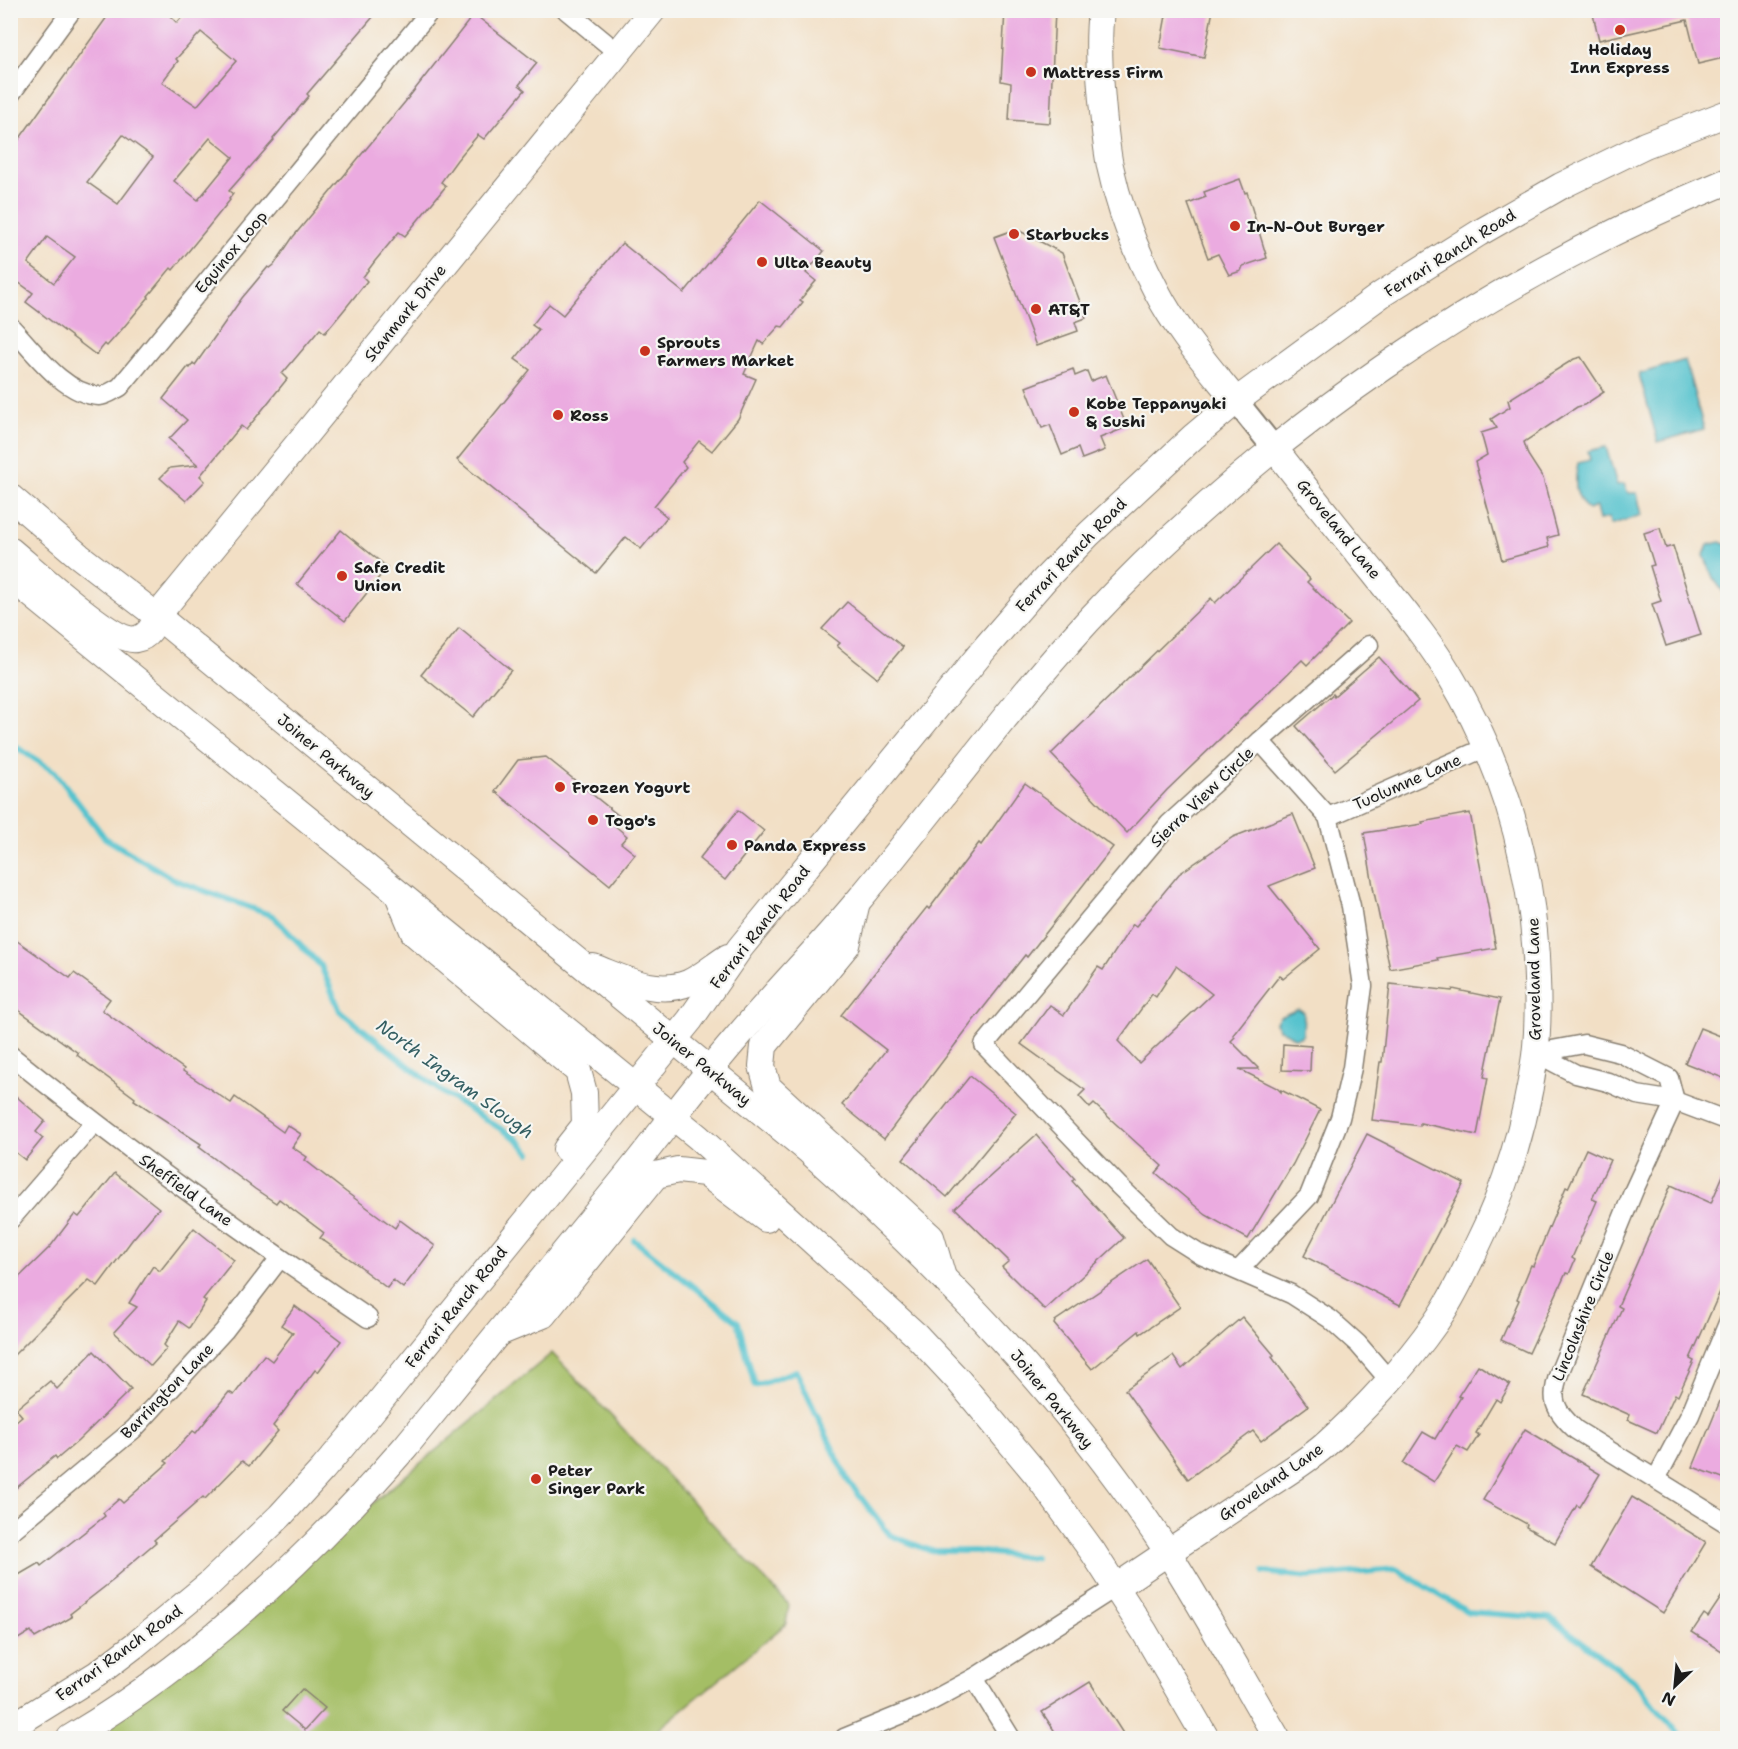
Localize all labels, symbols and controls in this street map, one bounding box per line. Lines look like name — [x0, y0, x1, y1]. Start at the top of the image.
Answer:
marker: Holiday Inn Express — [1613, 23, 1627, 37]
place label: Holiday Inn Express — [1570, 39, 1670, 78]
place label: Mattress Firm — [1043, 62, 1164, 83]
marker: Mattress Firm — [1024, 65, 1038, 79]
street label: Ferrari Ranch Road — [1380, 204, 1520, 302]
street label: Equinox Loop — [190, 206, 272, 298]
place label: In-N-Out Burger — [1247, 216, 1385, 237]
marker: In-N-Out Burger — [1228, 219, 1242, 233]
place label: Starbucks — [1026, 224, 1109, 245]
marker: Starbucks — [1007, 227, 1021, 241]
place label: Ulta Beauty — [774, 252, 872, 273]
marker: Ulta Beauty — [755, 255, 769, 269]
street label: Stanmark Drive — [359, 260, 451, 366]
place label: AT&T — [1048, 299, 1090, 320]
marker: AT&T — [1029, 302, 1043, 316]
place label: Sprouts Farmers Market — [657, 332, 794, 371]
marker: Sprouts Farmers Market — [638, 344, 652, 358]
place label: Kobe Teppanyaki & Sushi — [1086, 393, 1227, 432]
place label: Ross — [570, 405, 609, 426]
marker: Kobe Teppanyaki & Sushi — [1067, 405, 1081, 419]
marker: Ross — [551, 408, 565, 422]
street label: Groveland Lane — [1292, 475, 1386, 583]
street label: Ferrari Ranch Road — [1011, 493, 1131, 617]
place label: Safe Credit Union — [354, 557, 446, 596]
marker: Safe Credit Union — [335, 569, 349, 583]
street label: Joiner Parkway — [273, 709, 379, 803]
street label: Sierra View Circle — [1146, 742, 1258, 852]
street label: Tuolumne Lane — [1350, 749, 1464, 815]
place label: Frozen Yogurt — [572, 777, 690, 798]
marker: Frozen Yogurt — [553, 780, 567, 794]
place label: Togo's — [605, 810, 656, 831]
marker: Togo's — [586, 813, 600, 827]
place label: Panda Express — [744, 835, 866, 856]
marker: Panda Express — [725, 838, 739, 852]
street label: Ferrari Ranch Road — [705, 861, 815, 993]
street label: Groveland Lane — [1522, 917, 1546, 1041]
water label: North Ingram Slough — [372, 1014, 538, 1144]
street label: Joiner Parkway — [648, 1018, 756, 1110]
street label: Sheffield Lane — [135, 1149, 237, 1231]
street label: Ferrari Ranch Road — [400, 1242, 512, 1372]
street label: Lincolnshire Circle — [1547, 1248, 1619, 1384]
street label: Barrington Lane — [116, 1339, 218, 1443]
street label: Joiner Parkway — [1006, 1345, 1098, 1453]
street label: Groveland Lane — [1215, 1438, 1327, 1526]
place label: Peter Singer Park — [548, 1460, 645, 1499]
marker: Peter Singer Park — [529, 1472, 543, 1486]
street label: Ferrari Ranch Road — [52, 1600, 186, 1706]
north arrow — [1645, 1656, 1705, 1716]
text: N — [1658, 1687, 1679, 1711]

